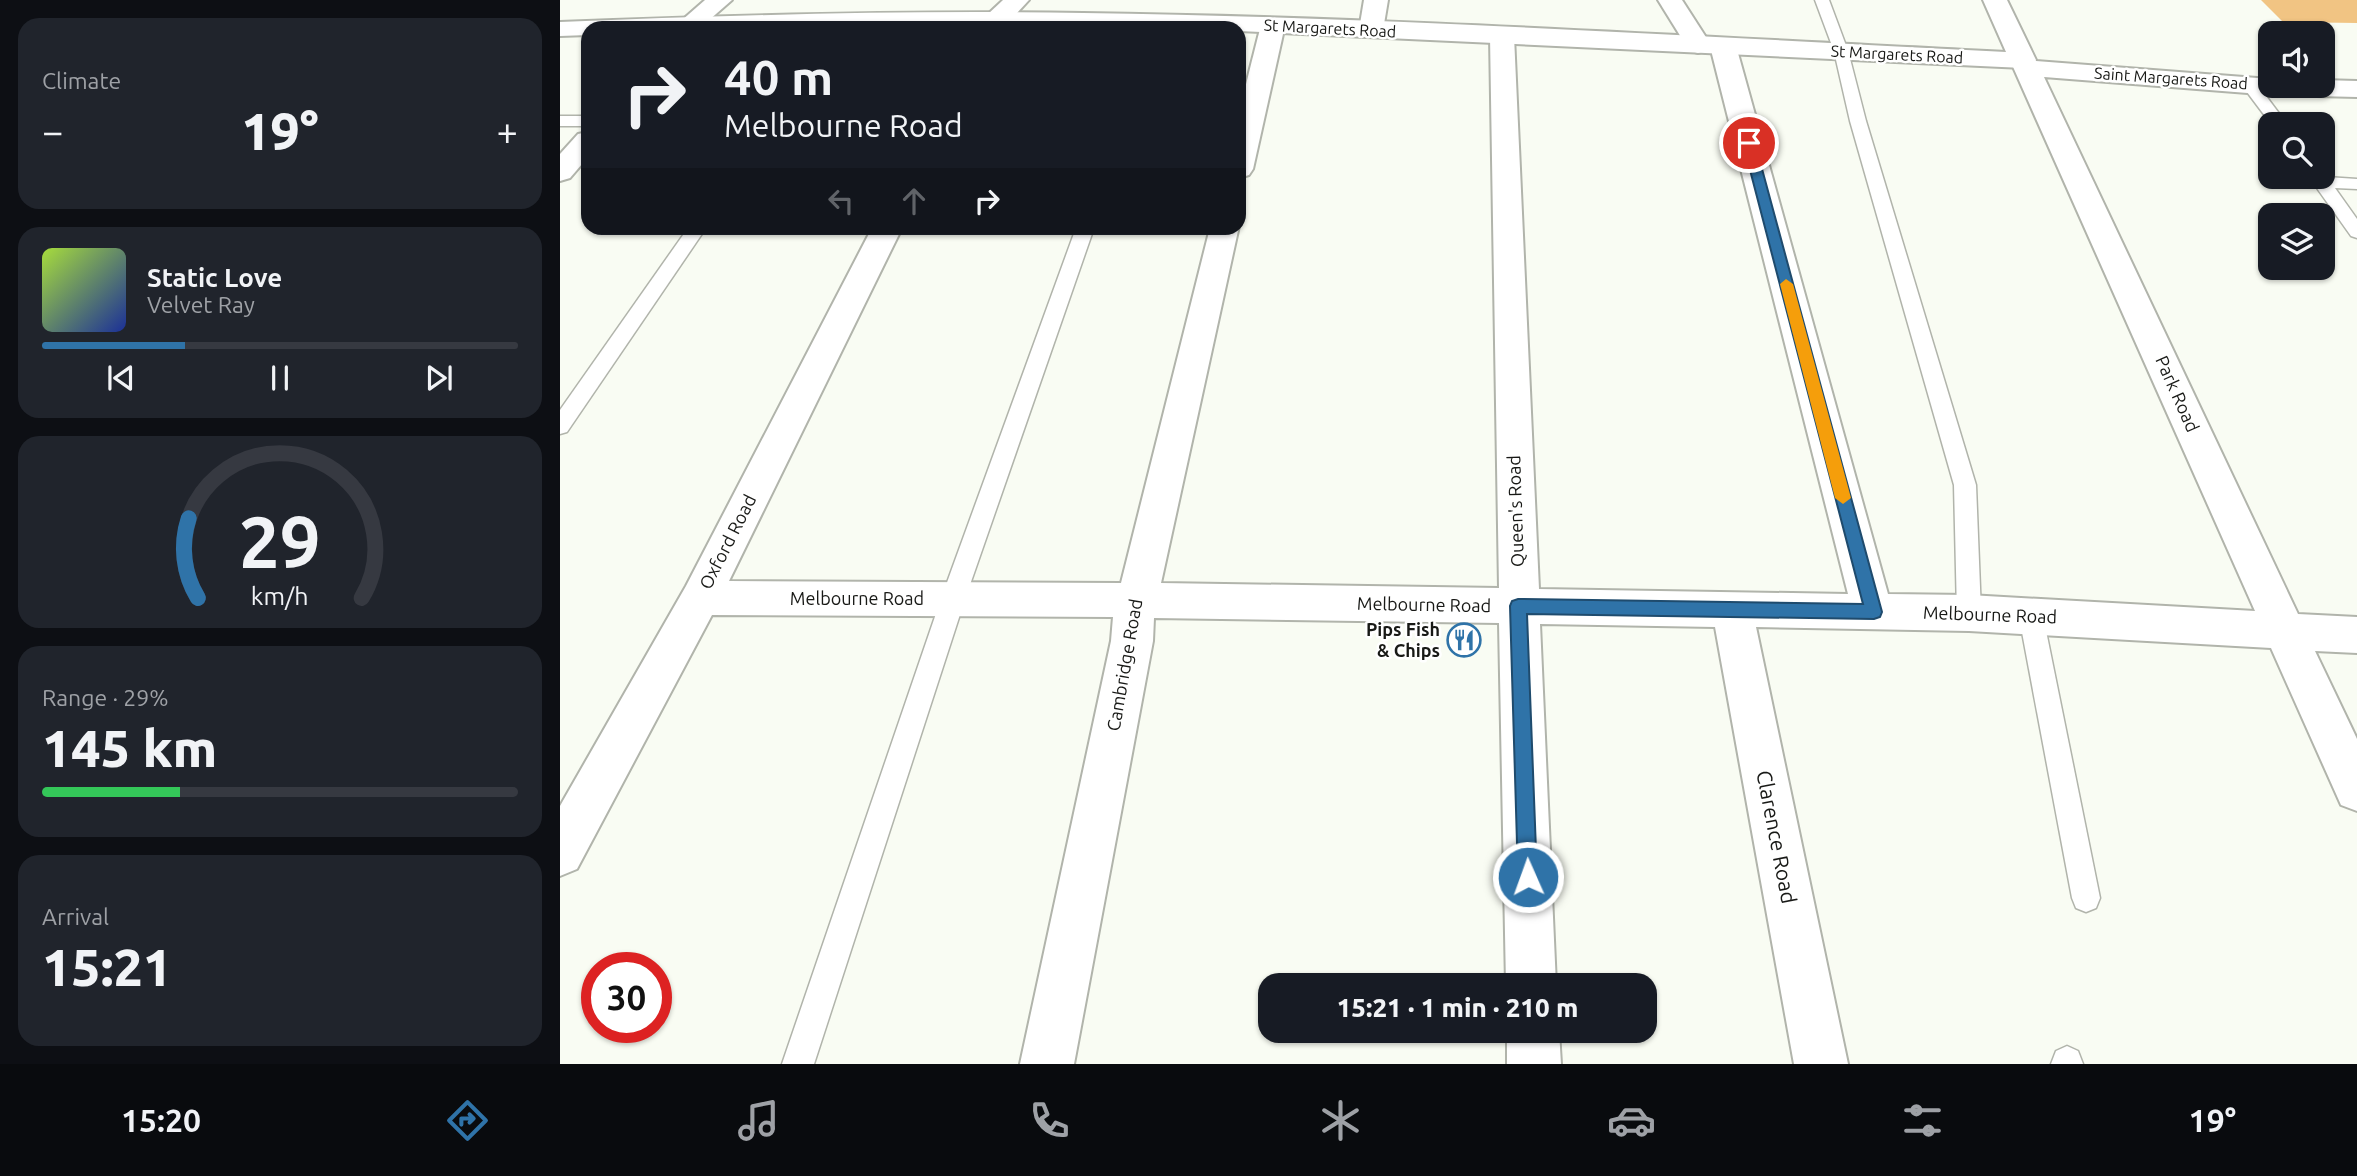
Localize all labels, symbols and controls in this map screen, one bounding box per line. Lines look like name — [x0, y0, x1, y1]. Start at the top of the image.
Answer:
street label: St Margarets Road — [1263, 16, 1397, 40]
map controls — [2258, 21, 2335, 280]
button: sound — [2258, 21, 2335, 98]
street label: St Margarets Road — [1830, 42, 1964, 66]
icon: right — [609, 49, 700, 140]
text: 40 m — [724, 49, 833, 104]
street label: Saint Margarets Road — [2094, 64, 2248, 92]
text: Climate — [42, 68, 121, 93]
text: 19° — [241, 102, 319, 160]
text: Melbourne Road — [724, 107, 963, 143]
text: − — [42, 110, 63, 152]
text: + — [497, 110, 518, 152]
button: search — [2258, 112, 2335, 189]
pin — [1719, 113, 1779, 173]
icon: arrive — [1730, 124, 1768, 162]
icon: left — [822, 182, 860, 220]
icon: ahead — [895, 182, 933, 220]
icon: right — [968, 182, 1006, 220]
button: layers — [2258, 203, 2335, 280]
text: Static Love — [147, 263, 282, 292]
text: Velvet Ray — [147, 292, 255, 317]
street label: Park Road — [2152, 352, 2204, 435]
icon: previous — [102, 359, 140, 397]
icon: pause — [261, 359, 299, 397]
icon: next — [420, 359, 458, 397]
street label: Queen's Road — [1503, 455, 1528, 567]
street label: Oxford Road — [695, 491, 759, 592]
text: 29 — [239, 500, 321, 582]
text: km/h — [251, 582, 309, 610]
street label: Melbourne Road — [790, 588, 924, 608]
street label: Melbourne Road — [1357, 593, 1491, 615]
street label: Cambridge Road — [1103, 597, 1145, 733]
street label: Melbourne Road — [1923, 602, 2057, 626]
place label: Pips Fish & Chips — [1366, 619, 1440, 660]
restaurant icon: Pips Fish & Chips — [1445, 621, 1483, 659]
text: Range · 29% — [42, 685, 169, 710]
text: 145 km — [42, 719, 217, 777]
street label: Clarence Road — [1752, 768, 1802, 905]
position arrow — [1491, 840, 1565, 914]
text: Arrival — [42, 904, 109, 929]
text: 15:21 — [42, 938, 172, 996]
speed limit sign: 30 — [581, 952, 672, 1043]
text: 15:21 · 1 min · 210 m — [1337, 993, 1578, 1022]
icon: directions — [443, 1096, 492, 1145]
icon: music — [734, 1096, 783, 1145]
icon: phone — [1025, 1096, 1074, 1145]
icon: climate — [1316, 1096, 1365, 1145]
icon: car — [1607, 1096, 1656, 1145]
icon: filters — [1898, 1096, 1947, 1145]
text: 15:20 — [121, 1102, 201, 1138]
text: 19° — [2189, 1102, 2236, 1138]

